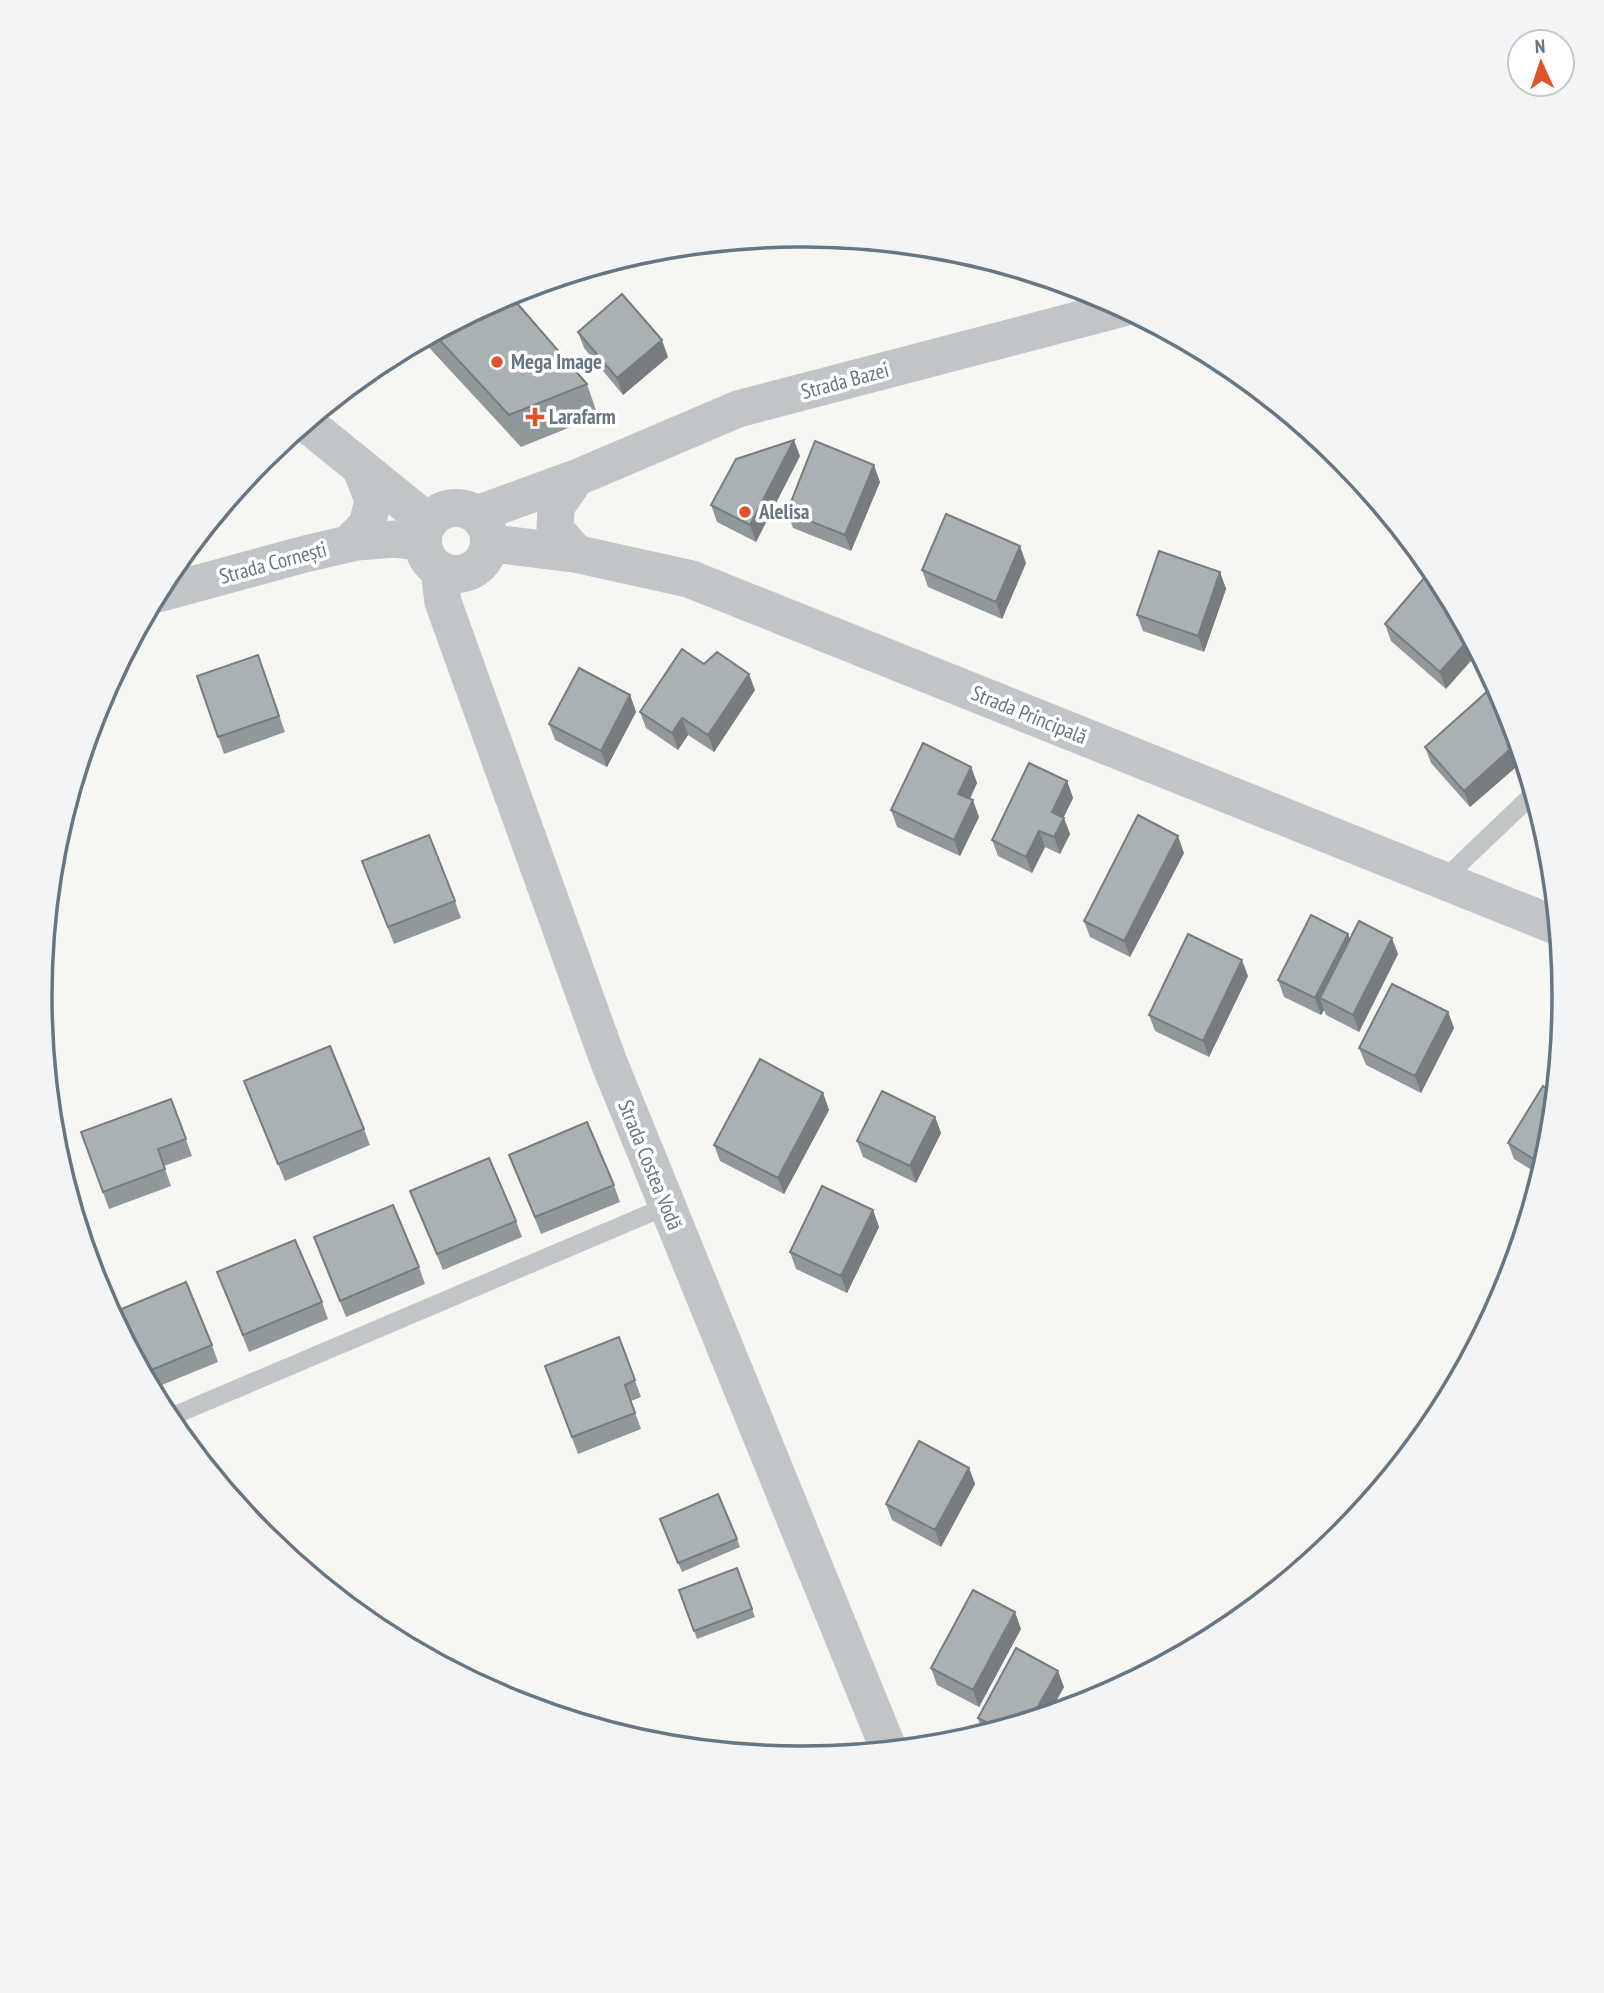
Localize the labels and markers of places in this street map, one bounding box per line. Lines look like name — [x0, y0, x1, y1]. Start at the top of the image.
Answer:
place label: Mega Image — [511, 348, 602, 375]
marker: Mega Image — [489, 354, 505, 370]
place label: Larafarm — [549, 403, 616, 430]
marker: Larafarm — [527, 409, 543, 425]
place label: Alelisa — [758, 498, 810, 525]
marker: Alelisa — [737, 504, 753, 520]

